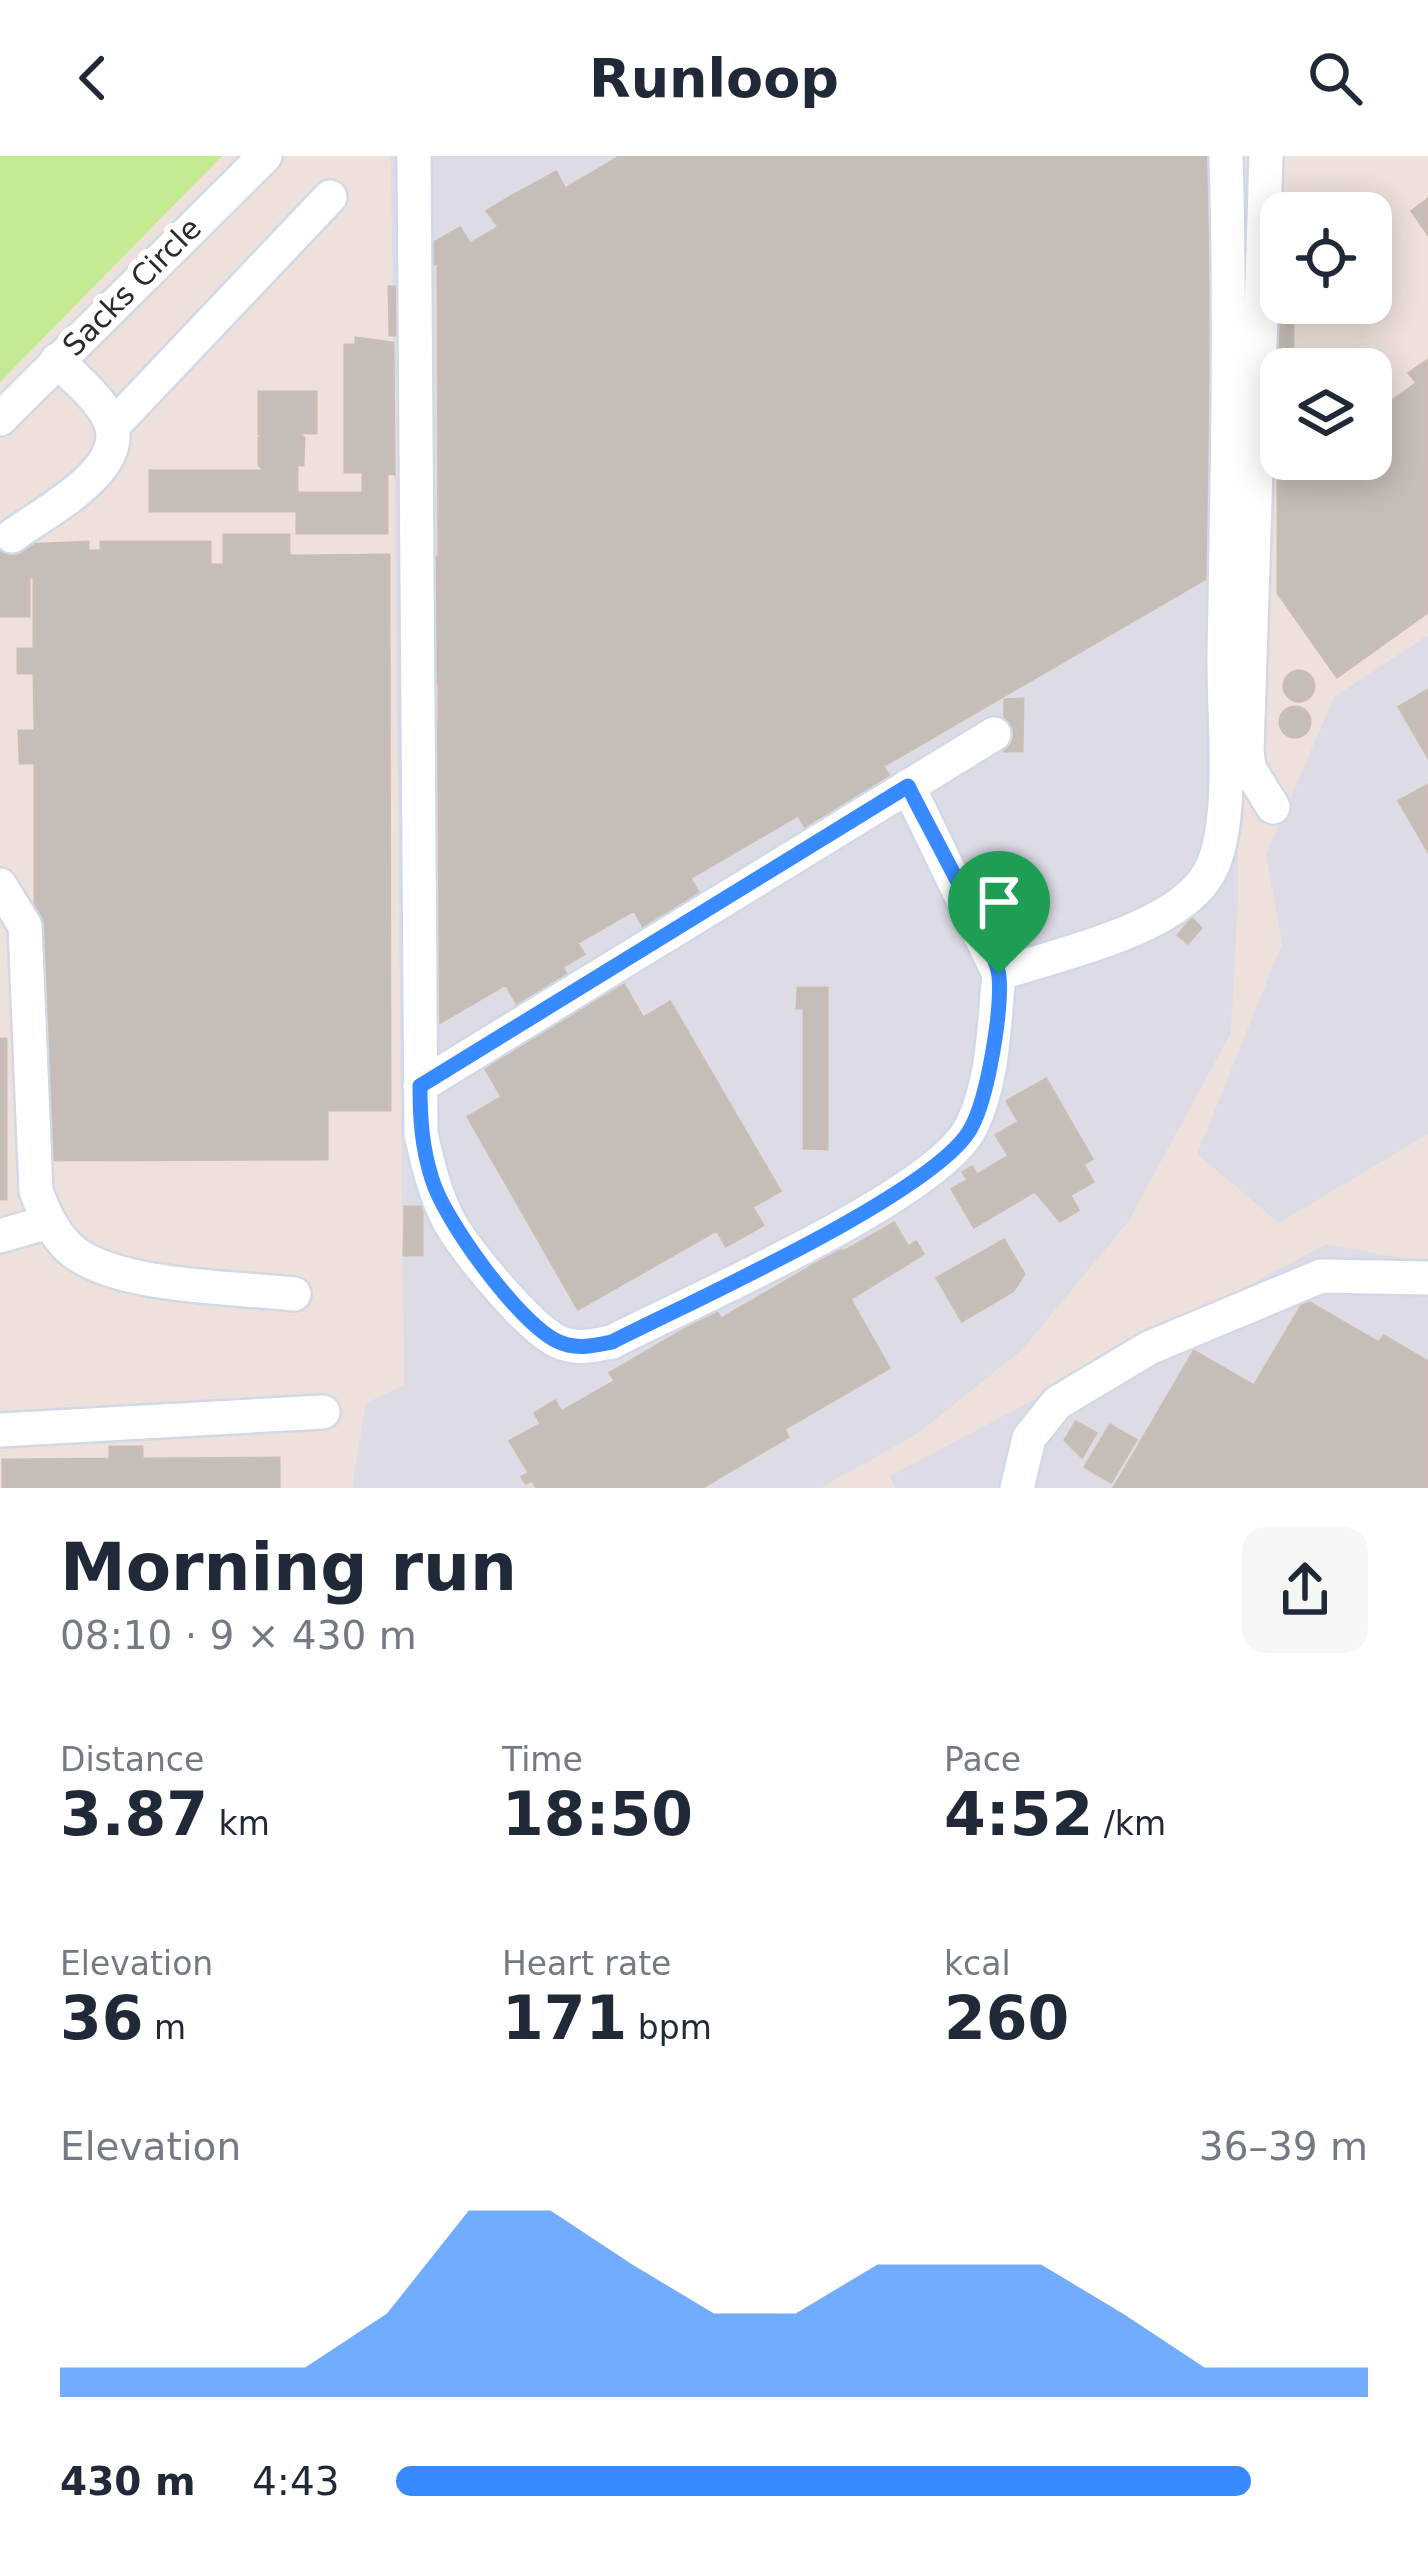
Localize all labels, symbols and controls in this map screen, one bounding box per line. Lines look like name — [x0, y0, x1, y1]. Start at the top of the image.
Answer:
icon: back — [60, 45, 126, 111]
icon: search — [1302, 45, 1368, 111]
text: Runloop — [589, 47, 839, 110]
map controls — [1260, 192, 1392, 480]
button: locate — [1260, 192, 1392, 324]
street label: Sacks Circle — [55, 210, 208, 363]
button: layers — [1260, 348, 1392, 480]
pin — [948, 851, 1050, 974]
icon: arrive — [966, 869, 1032, 935]
button: share — [1242, 1527, 1368, 1653]
text: Morning run — [60, 1529, 517, 1606]
text: 08:10 · 9 × 430 m — [60, 1613, 417, 1658]
text: Distance — [60, 1740, 204, 1779]
text: Time — [502, 1740, 583, 1779]
text: Pace — [944, 1740, 1021, 1779]
text: 3.87 — [60, 1779, 208, 1849]
text: 18:50 — [502, 1779, 693, 1849]
text: 4:52 — [944, 1779, 1093, 1849]
text: km — [208, 1804, 270, 1843]
text: /km — [1093, 1804, 1166, 1843]
text: Elevation — [60, 1944, 213, 1983]
text: Heart rate — [502, 1944, 671, 1983]
text: kcal — [944, 1944, 1011, 1983]
text: 36 — [60, 1983, 144, 2053]
text: 171 — [502, 1983, 627, 2053]
text: 260 — [944, 1983, 1069, 2053]
text: m — [144, 2008, 186, 2047]
text: bpm — [627, 2008, 712, 2047]
text: Elevation — [60, 2124, 241, 2169]
text: 36–39 m — [1199, 2124, 1368, 2169]
text: 430 m — [60, 2459, 196, 2504]
text: 4:43 — [252, 2459, 340, 2504]

